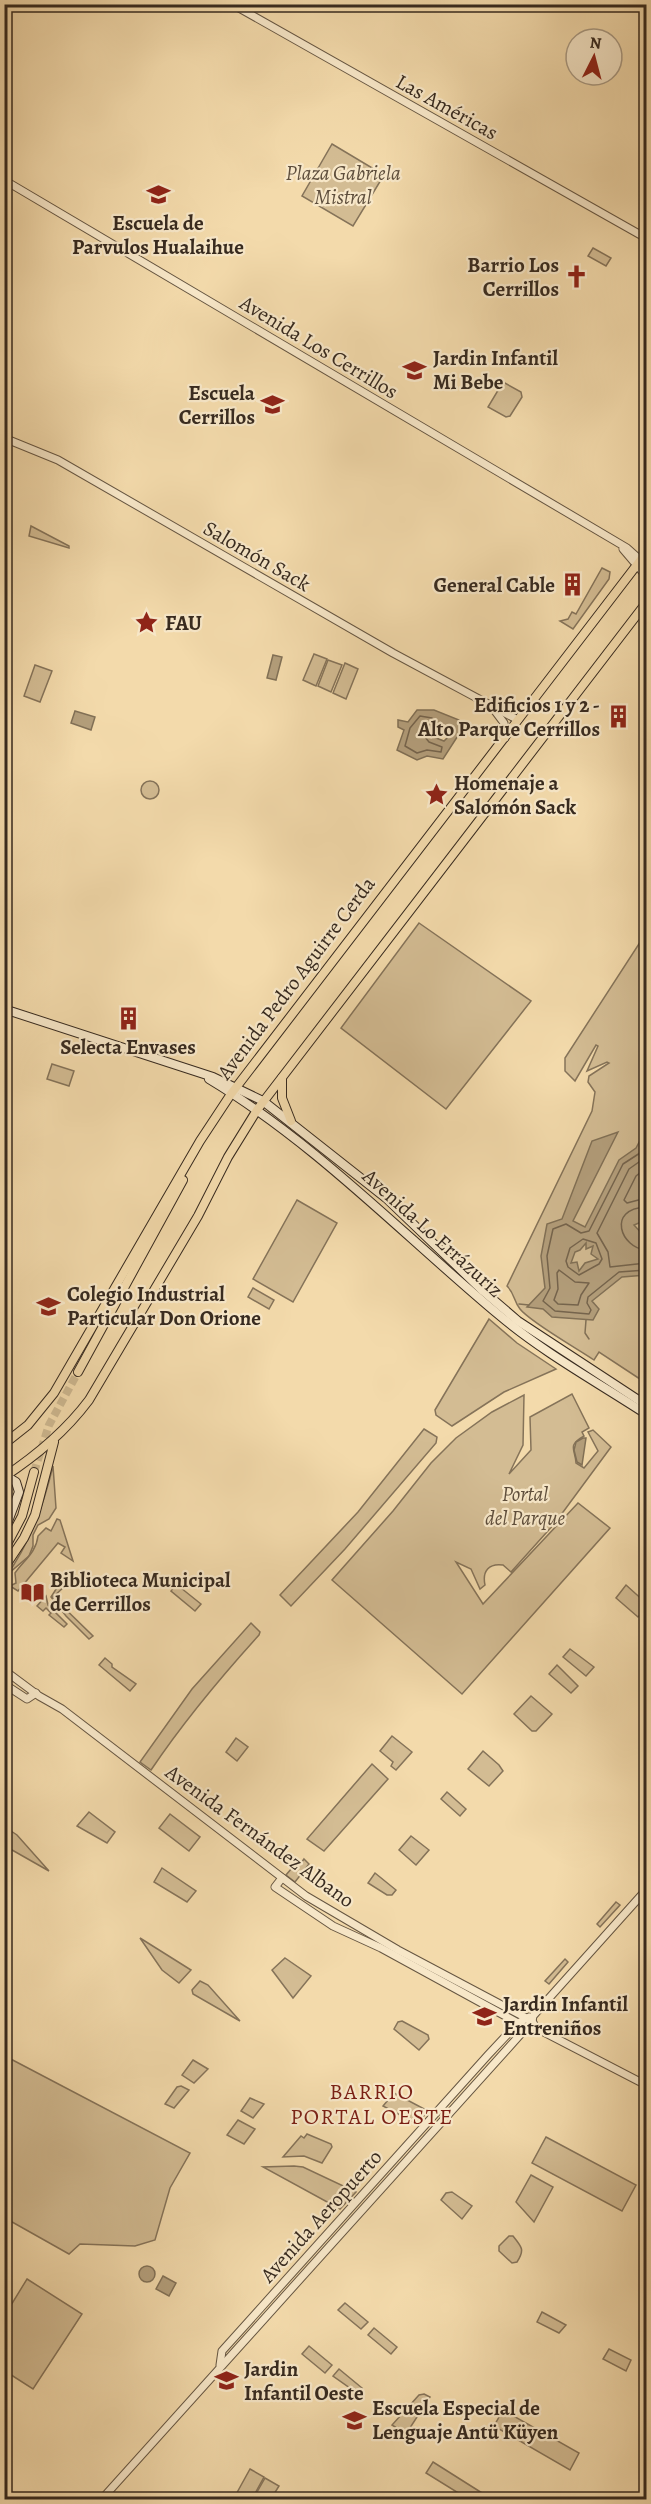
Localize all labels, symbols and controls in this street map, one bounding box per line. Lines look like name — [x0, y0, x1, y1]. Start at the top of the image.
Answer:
north arrow — [564, 27, 624, 87]
text: N — [589, 32, 603, 55]
street label: Las Américas — [391, 67, 503, 147]
park label: Plaza Gabriela Mistral — [285, 159, 401, 211]
school or university icon: Escuela de Parvulos Hualaihue — [145, 182, 171, 208]
place label: Escuela de Parvulos Hualaihue — [72, 209, 244, 261]
place label: Barrio Los Cerrillos — [467, 251, 559, 303]
church icon: Barrio Los Cerrillos — [564, 264, 590, 290]
street label: Avenida Los Cerrillos — [234, 288, 403, 405]
place label: Jardin Infantil Mi Bebe — [433, 344, 558, 396]
school or university icon: Jardin Infantil Mi Bebe — [402, 357, 428, 383]
place label: Escuela Cerrillos — [179, 379, 256, 431]
school or university icon: Escuela Cerrillos — [260, 392, 286, 418]
street label: Salomón Sack — [198, 514, 316, 598]
place label: General Cable — [434, 571, 555, 599]
building icon: General Cable — [560, 572, 586, 598]
place label: FAU — [165, 609, 202, 637]
place icon: FAU — [134, 610, 160, 636]
place label: Edificios 1 y 2 - Alto Parque Cerrillos — [417, 691, 600, 743]
building icon: Edificios 1 y 2 - Alto Parque Cerrillos — [605, 704, 631, 730]
place label: Homenaje a Salomón Sack — [454, 769, 576, 821]
place icon: Homenaje a Salomón Sack — [423, 782, 449, 808]
street label: Avenida Pedro Aguirre Cerda — [210, 871, 382, 1086]
building icon: Selecta Envases — [115, 1006, 141, 1032]
place label: Selecta Envases — [60, 1033, 196, 1061]
street label: Avenida Lo Errázuriz — [356, 1162, 509, 1304]
place label: Colegio Industrial Particular Don Orione — [67, 1280, 261, 1332]
school or university icon: Colegio Industrial Particular Don Orione — [36, 1293, 62, 1319]
park label: Portal del Parque — [485, 1480, 565, 1532]
place label: Biblioteca Municipal de Cerrillos — [50, 1566, 231, 1618]
library icon: Biblioteca Municipal de Cerrillos — [19, 1579, 45, 1605]
street label: Avenida Fernández Albano — [159, 1757, 360, 1914]
place label: Jardin Infantil Entreniños — [503, 1990, 628, 2042]
school or university icon: Jardin Infantil Entreniños — [472, 2003, 498, 2029]
district label: BARRIO PORTAL OESTE — [290, 2077, 454, 2132]
street label: Avenida Aeropuerto — [253, 2144, 388, 2289]
place label: Jardin Infantil Oeste — [244, 2355, 364, 2407]
school or university icon: Jardin Infantil Oeste — [213, 2368, 239, 2394]
place label: Escuela Especial de Lenguaje Antü Küyen — [372, 2394, 559, 2446]
school or university icon: Escuela Especial de Lenguaje Antü Küyen — [341, 2407, 367, 2433]

